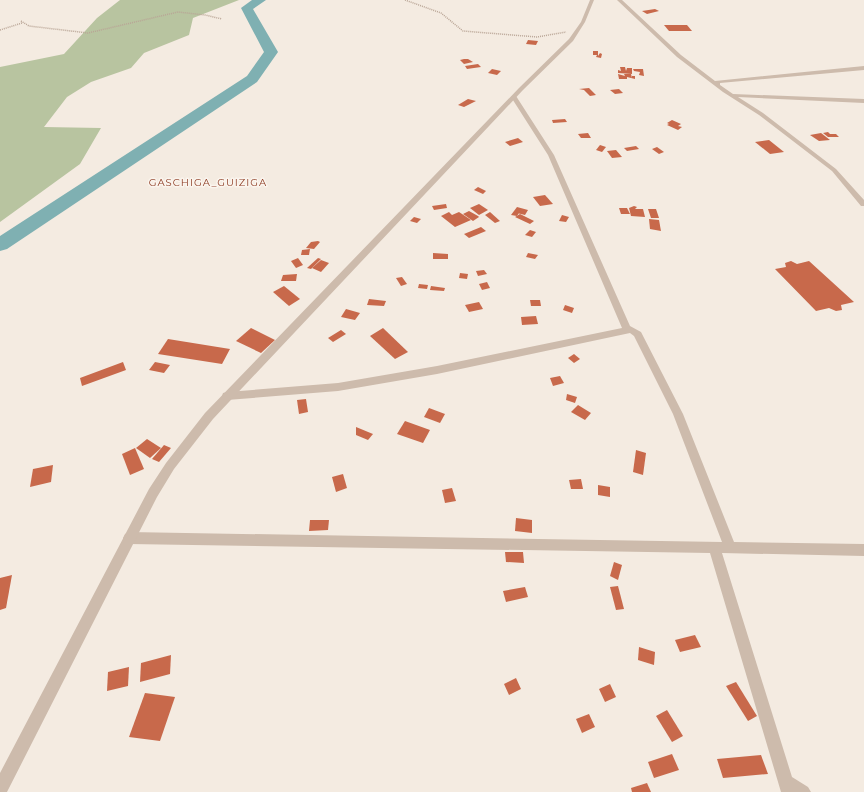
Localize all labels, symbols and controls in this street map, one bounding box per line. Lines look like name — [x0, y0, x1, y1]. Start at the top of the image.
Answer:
district label: GASCHIGA_GUIZIGA — [149, 176, 267, 189]

